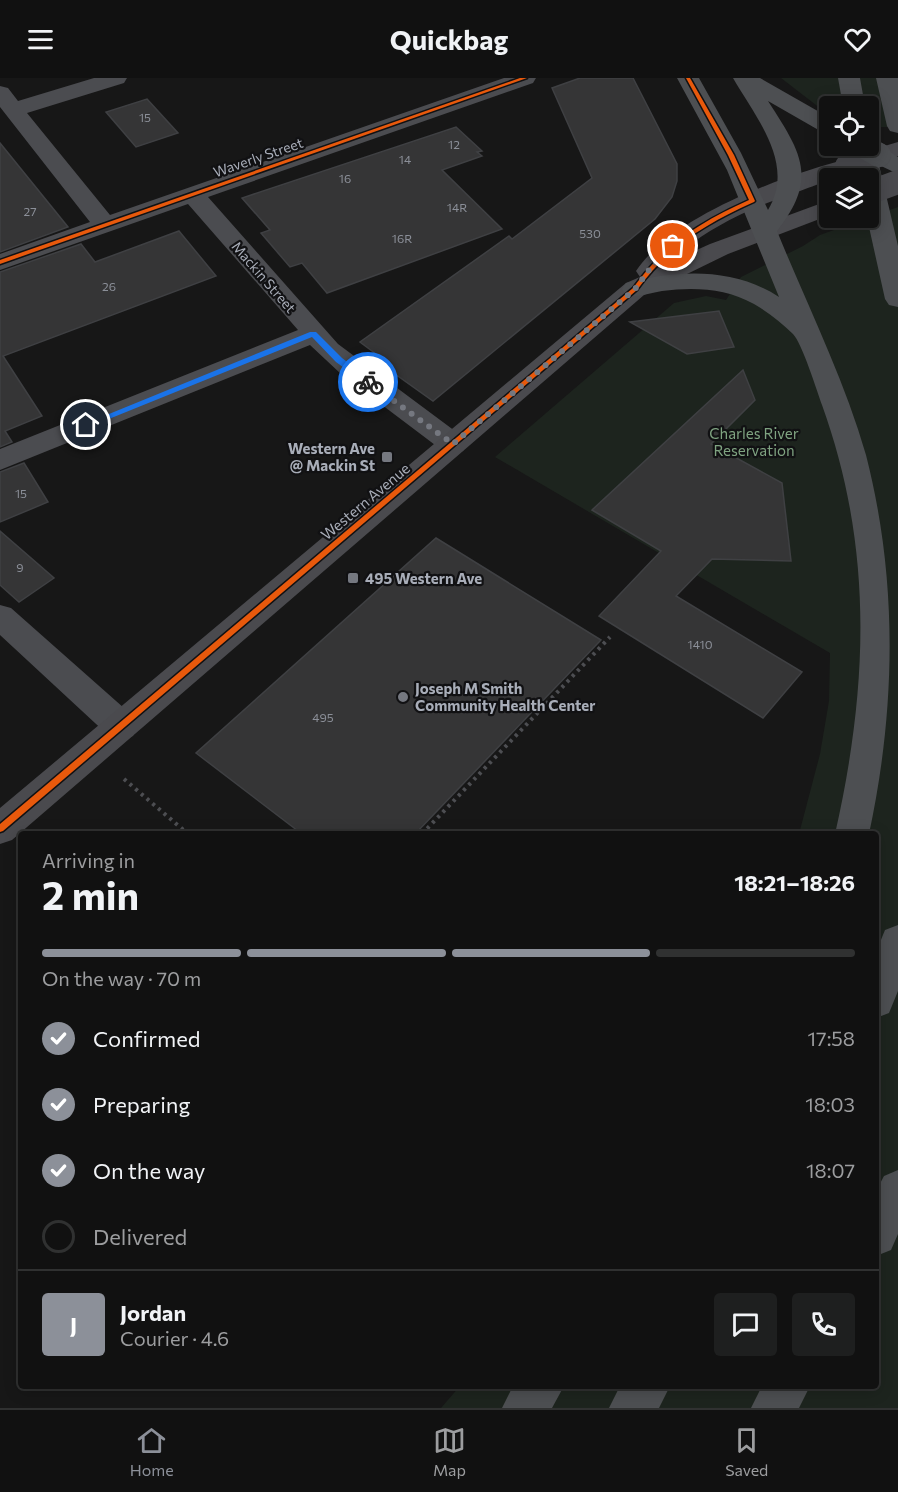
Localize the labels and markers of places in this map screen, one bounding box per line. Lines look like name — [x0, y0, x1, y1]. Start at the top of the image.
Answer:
pin — [647, 220, 698, 271]
pin — [60, 399, 111, 450]
place label: Western Ave @ Mackin St — [288, 439, 375, 474]
marker: Western Ave @ Mackin St — [380, 450, 394, 464]
place label: 495 Western Ave — [365, 569, 482, 587]
marker: 495 Western Ave — [346, 571, 360, 585]
place label: Joseph M Smith Community Health Center — [415, 679, 595, 714]
marker: Joseph M Smith Community Health Center — [396, 690, 410, 704]

